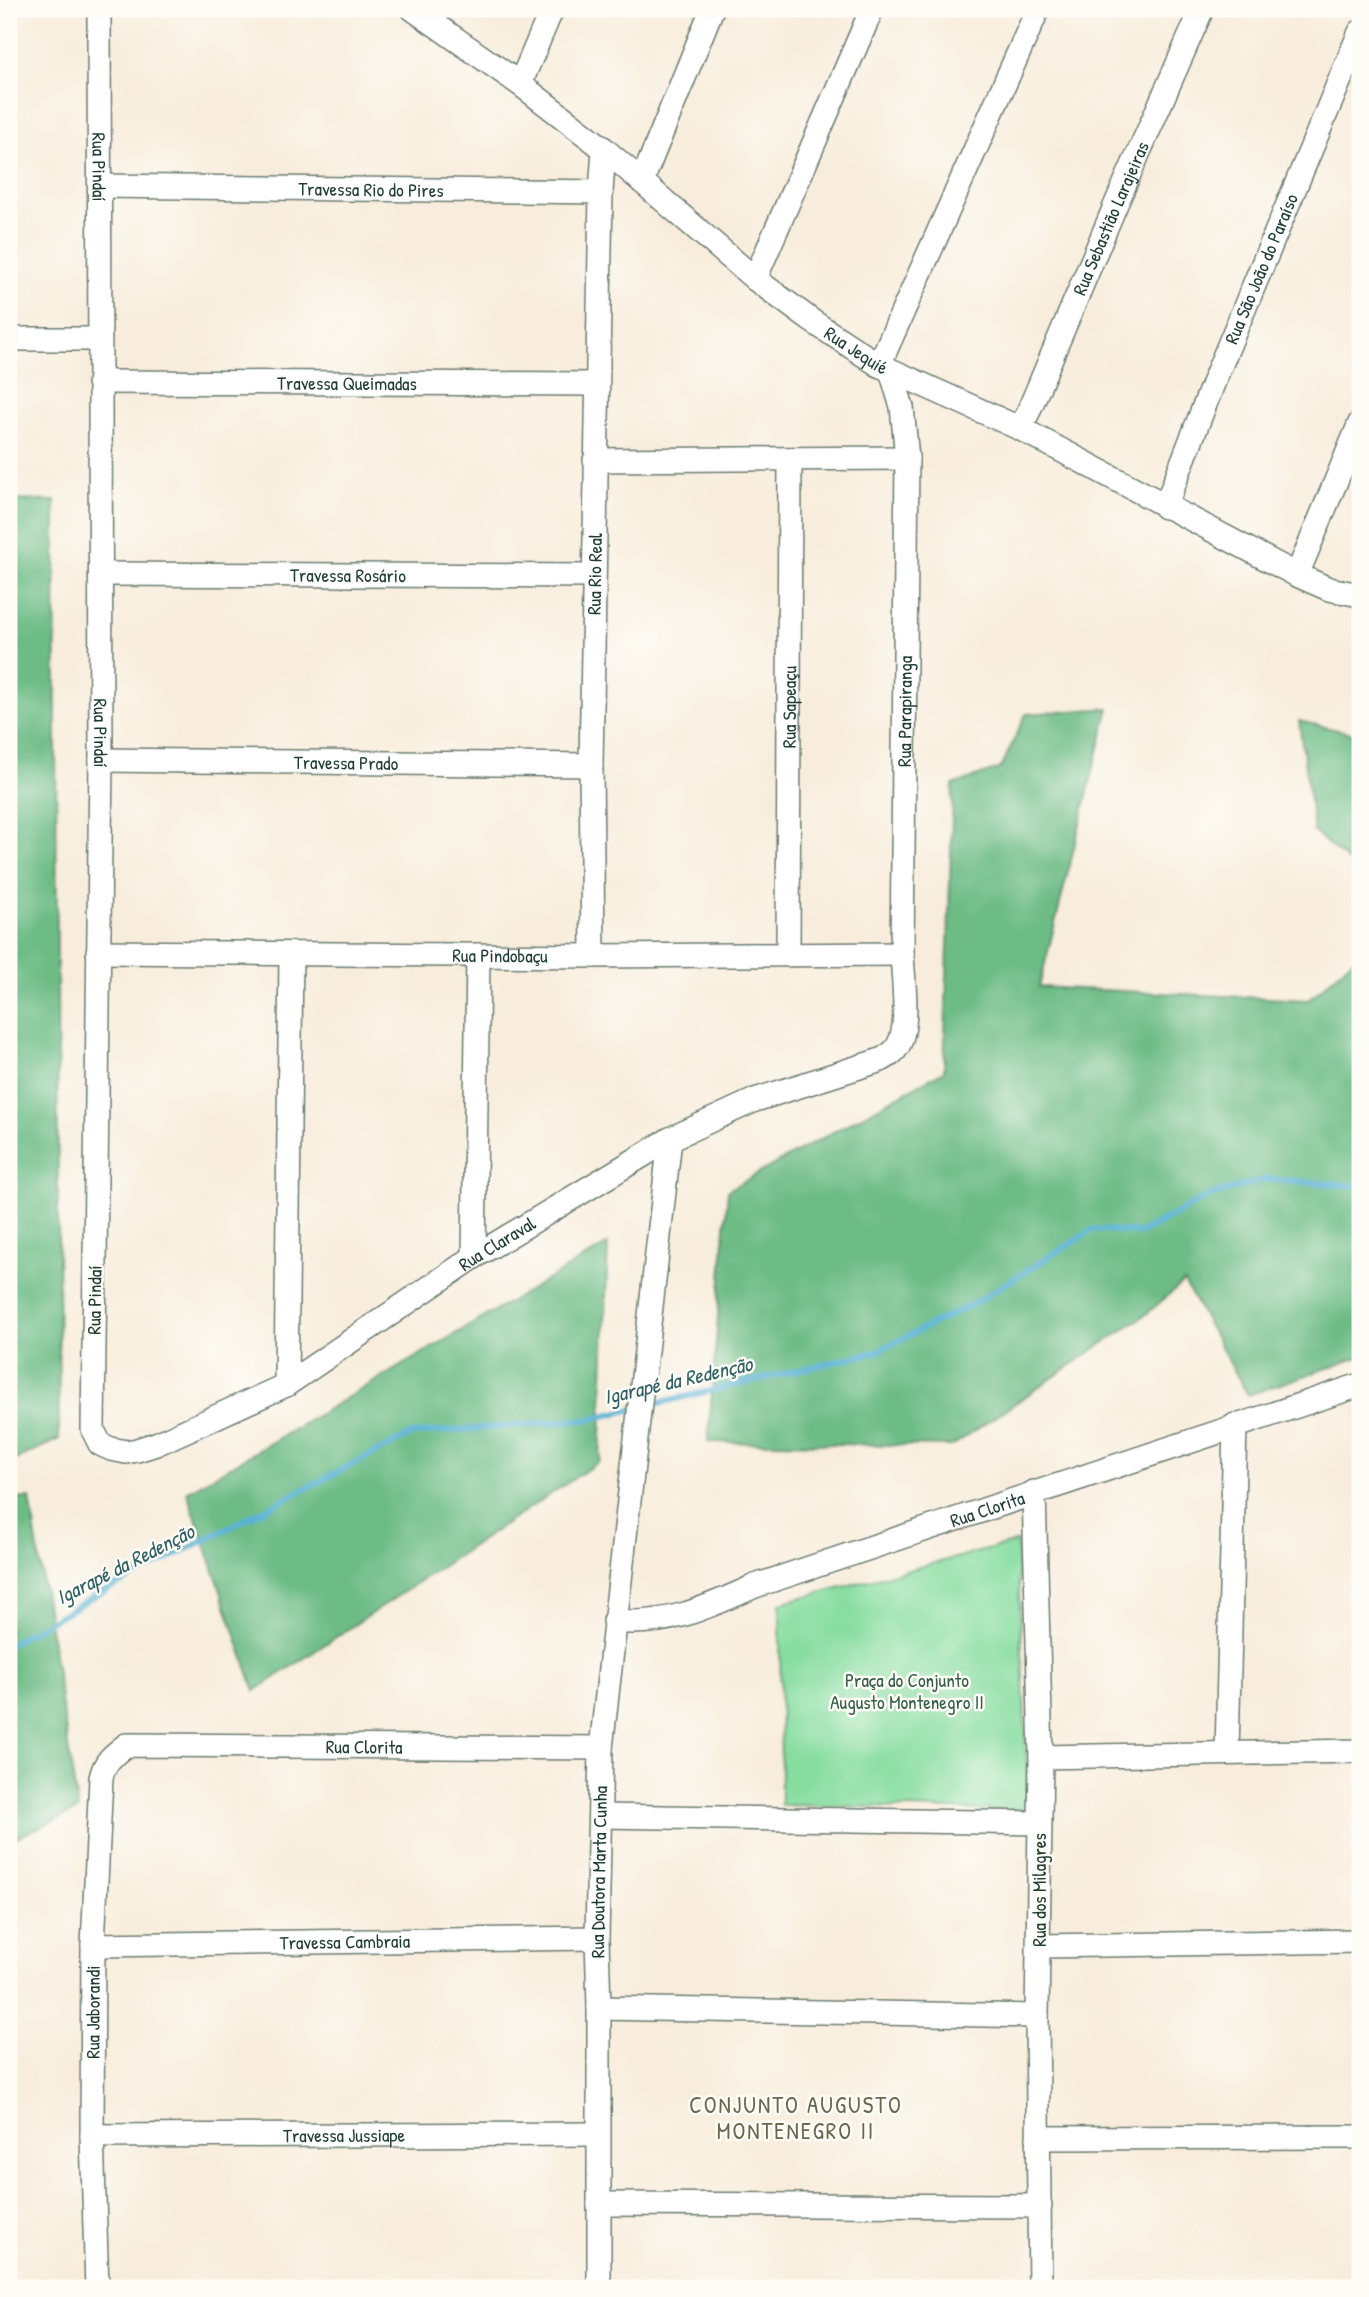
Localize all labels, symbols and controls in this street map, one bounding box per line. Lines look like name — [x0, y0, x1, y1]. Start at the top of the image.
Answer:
street label: Rua Pindaí — [86, 132, 113, 202]
street label: Rua Sebastião Larajeiras — [1066, 137, 1155, 299]
street label: Travessa Rio do Pires — [298, 175, 444, 203]
street label: Rua São João do Paraíso — [1218, 189, 1304, 348]
street label: Rua Jequié — [820, 320, 892, 380]
street label: Travessa Queimadas — [277, 370, 417, 396]
street label: Rua Rio Real — [581, 532, 608, 615]
street label: Travessa Rosário — [290, 562, 406, 588]
street label: Rua Parapiranga — [891, 655, 918, 767]
street label: Rua Sapeaçu — [776, 665, 802, 748]
street label: Rua Pindaí — [88, 698, 114, 768]
street label: Travessa Prado — [294, 749, 399, 776]
street label: Rua Pindobaçu — [452, 942, 548, 969]
street label: Rua Claraval — [453, 1209, 541, 1277]
street label: Rua Pindaí — [80, 1265, 108, 1335]
water label: Igarapé da Redenção — [601, 1349, 756, 1411]
street label: Rua Clorita — [947, 1484, 1028, 1533]
water label: Igarapé da Redenção — [51, 1516, 200, 1611]
park label: Praça do Conjunto Augusto Montenegro II — [830, 1667, 984, 1715]
street label: Rua Clorita — [326, 1733, 403, 1760]
street label: Rua Doutora Marta Cunha — [584, 1785, 613, 1959]
street label: Rua dos Milagres — [1026, 1833, 1052, 1947]
street label: Travessa Cambraia — [280, 1928, 411, 1955]
street label: Rua Jaborandi — [79, 1965, 106, 2059]
district label: CONJUNTO AUGUSTO MONTENEGRO II — [689, 2089, 903, 2146]
street label: Travessa Jussiape — [283, 2122, 406, 2148]

